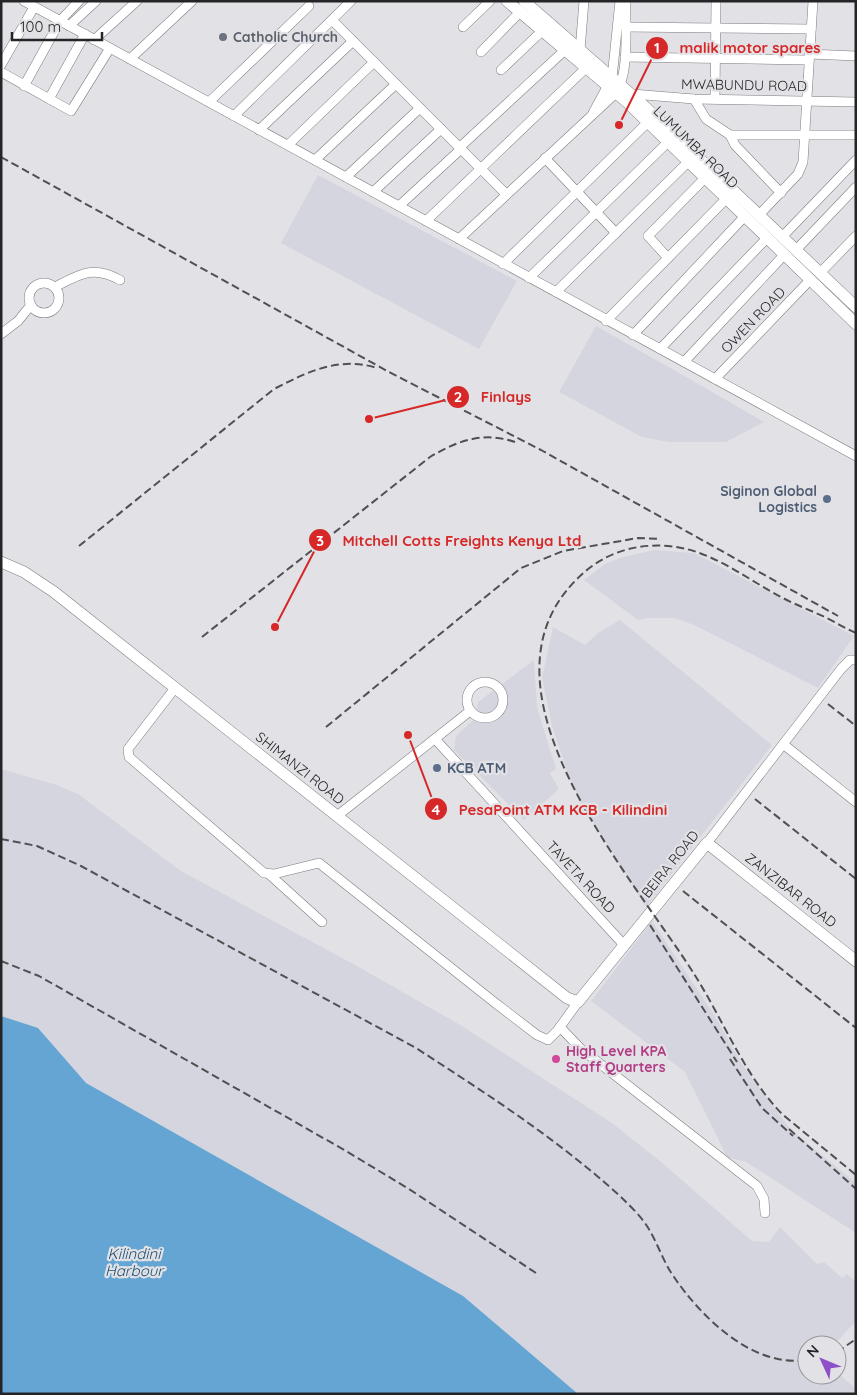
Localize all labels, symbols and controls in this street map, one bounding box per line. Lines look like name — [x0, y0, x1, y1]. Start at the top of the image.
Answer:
scale bar — [12, 10, 102, 42]
text: 100 m — [20, 17, 61, 36]
place label: Catholic Church — [233, 28, 338, 46]
marker: Catholic Church — [217, 31, 229, 43]
callout: malik motor spares — [645, 33, 831, 63]
text: 1 — [654, 38, 660, 57]
text: malik motor spares — [679, 38, 821, 57]
street label: MWABUNDU ROAD — [681, 75, 807, 95]
street label: LUMUMBA ROAD — [650, 102, 742, 192]
street label: OWEN ROAD — [717, 283, 789, 357]
callout: Finlays — [446, 382, 541, 412]
text: 2 — [454, 387, 462, 406]
text: Finlays — [481, 387, 531, 406]
place label: Siginon Global Logistics — [720, 482, 817, 516]
marker: Siginon Global Logistics — [821, 493, 833, 505]
callout: Mitchell Cotts Freights Kenya Ltd — [307, 525, 591, 555]
text: 3 — [316, 531, 324, 550]
text: Mitchell Cotts Freights Kenya Ltd — [343, 531, 581, 550]
street label: SHIMANZI ROAD — [252, 728, 348, 808]
place label: KCB ATM — [447, 759, 506, 777]
marker: KCB ATM — [431, 762, 443, 774]
callout: PesaPoint ATM KCB - Kilindini — [424, 794, 678, 824]
text: 4 — [432, 800, 441, 819]
text: PesaPoint ATM KCB - Kilindini — [459, 800, 667, 819]
street label: BEIRA ROAD — [637, 827, 703, 901]
street label: TAVETA ROAD — [543, 837, 619, 917]
street label: ZANZIBAR ROAD — [742, 849, 840, 931]
place label: High Level KPA Staff Quarters — [566, 1042, 666, 1076]
marker: High Level KPA Staff Quarters — [550, 1053, 562, 1065]
water label: Kilindini Harbour — [105, 1244, 165, 1280]
north arrow — [797, 1335, 847, 1385]
text: N — [803, 1341, 823, 1361]

